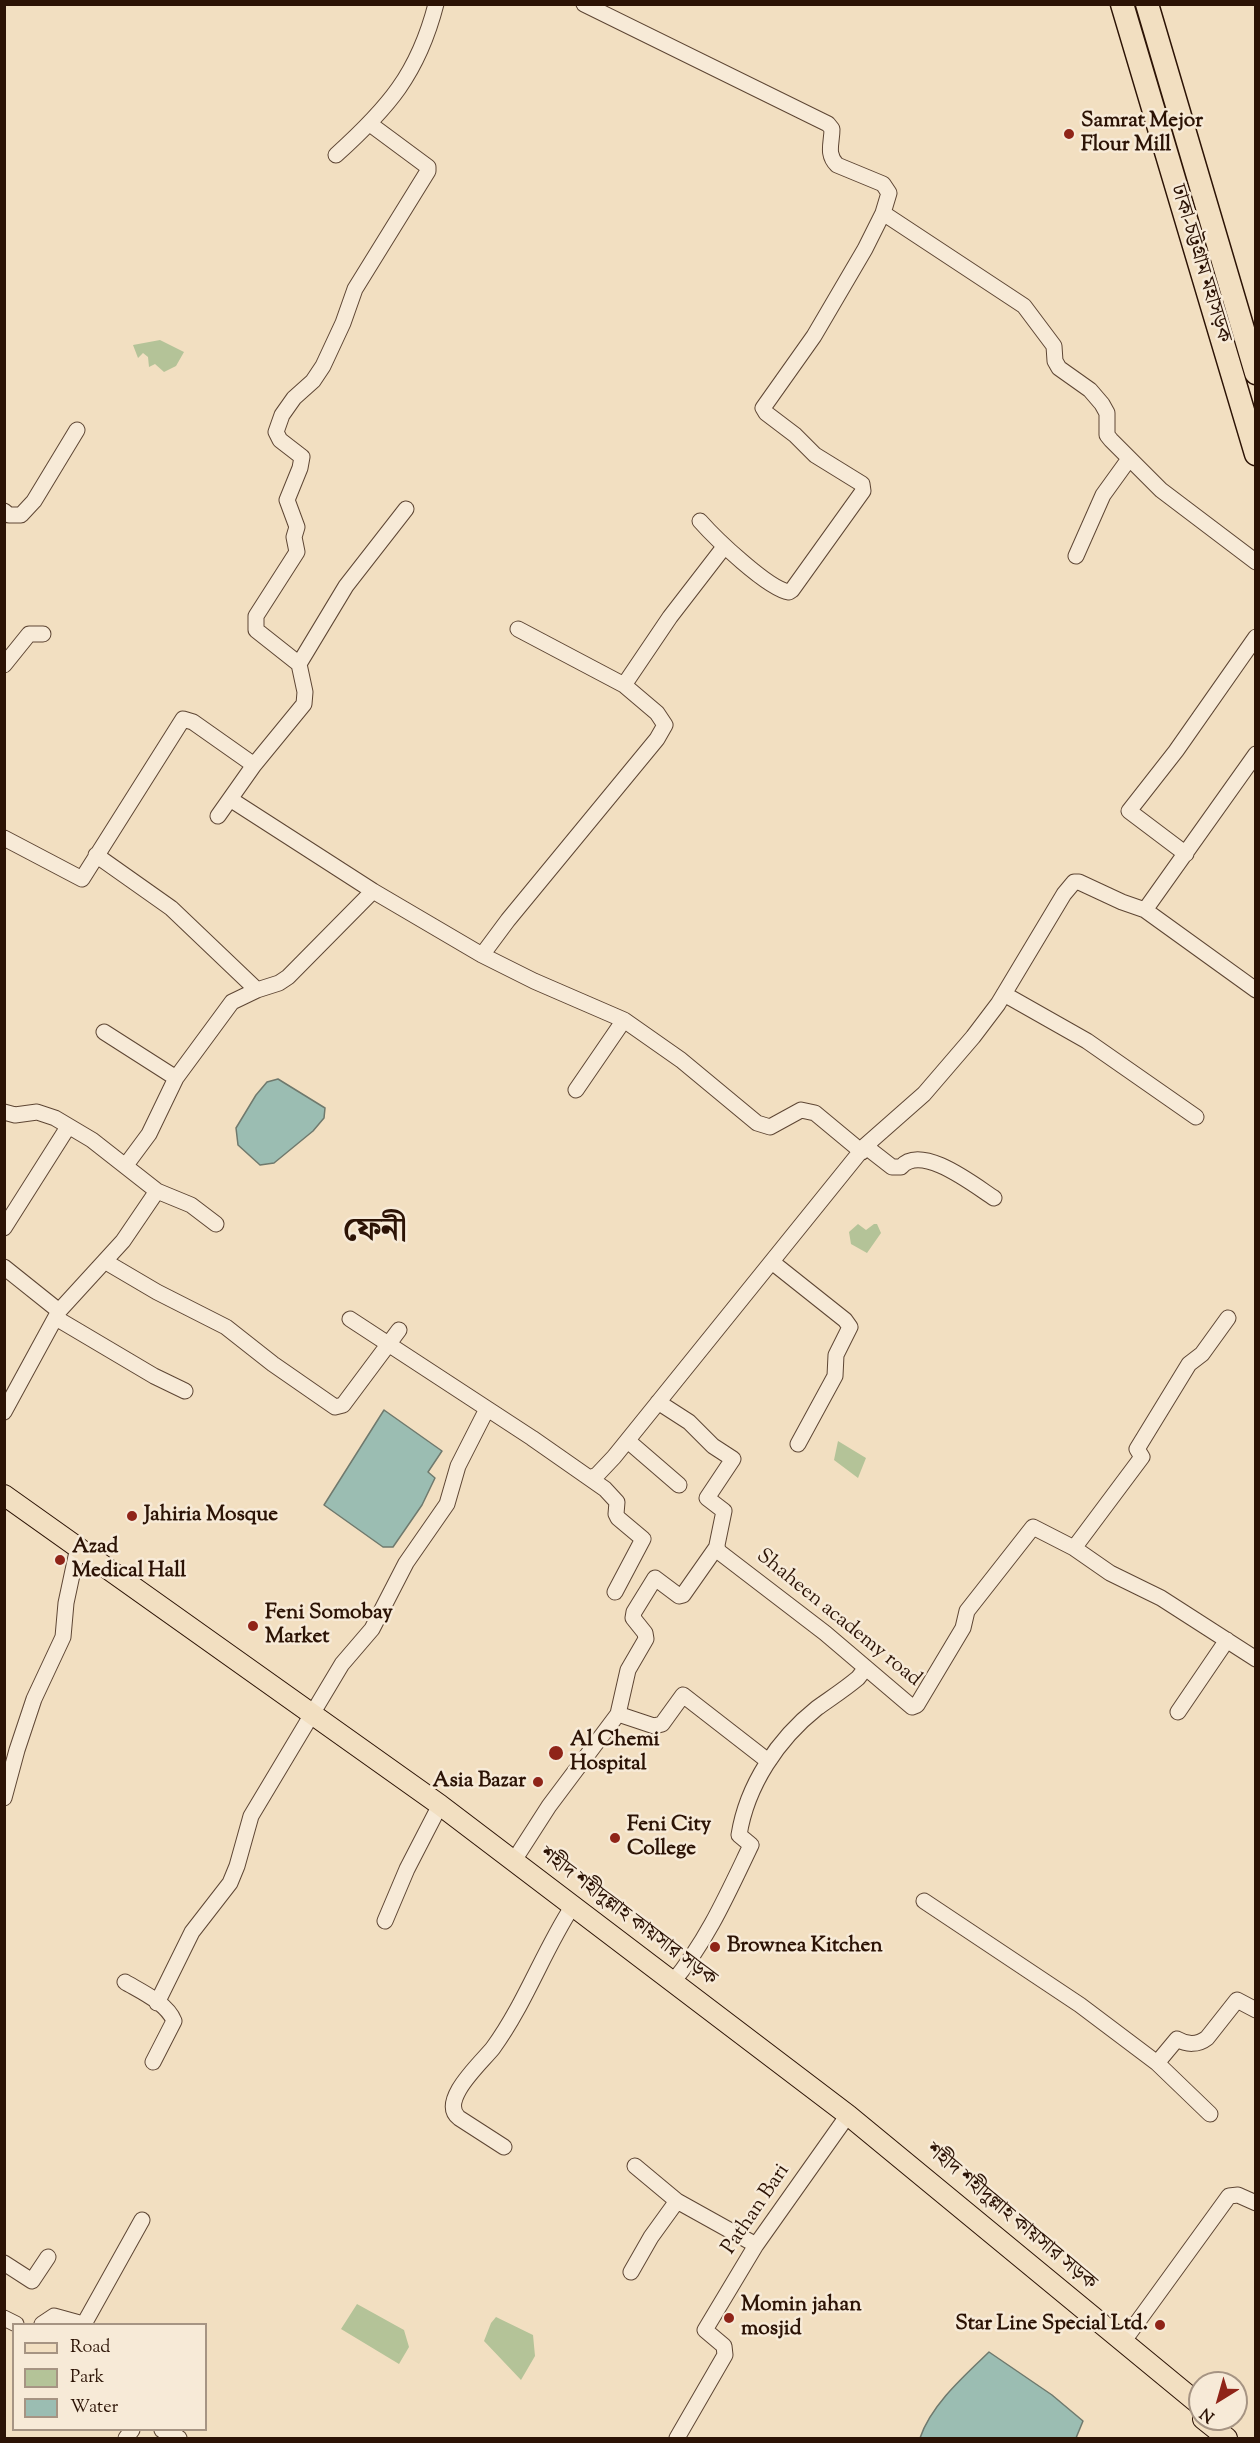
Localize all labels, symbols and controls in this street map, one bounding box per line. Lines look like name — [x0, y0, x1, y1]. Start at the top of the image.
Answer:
place label: Samrat Mejor Flour Mill — [1081, 109, 1203, 159]
marker: Samrat Mejor Flour Mill — [1062, 127, 1076, 141]
street label: ঢাকা-চট্টগ্রাম মহাসড়ক — [1163, 182, 1235, 346]
district label: ফেনী — [343, 1214, 407, 1254]
place label: Jahiria Mosque — [144, 1503, 278, 1529]
marker: Jahiria Mosque — [125, 1509, 139, 1523]
place label: Azad Medical Hall — [72, 1535, 186, 1585]
street label: Shaheen academy road — [750, 1545, 926, 1693]
marker: Azad Medical Hall — [53, 1553, 67, 1567]
place label: Feni Somobay Market — [265, 1601, 393, 1651]
marker: Feni Somobay Market — [246, 1619, 260, 1633]
place label: Al Chemi Hospital — [570, 1728, 660, 1778]
marker: Al Chemi Hospital — [547, 1744, 565, 1762]
place label: Asia Bazar — [432, 1769, 526, 1795]
marker: Asia Bazar — [531, 1775, 545, 1789]
place label: Feni City College — [627, 1813, 711, 1863]
marker: Feni City College — [608, 1831, 622, 1845]
street label: শহীদ শহীদুল্লাহ কায়সার সড়ক — [533, 1843, 721, 1993]
place label: Brownea Kitchen — [727, 1934, 883, 1960]
marker: Brownea Kitchen — [708, 1940, 722, 1954]
street label: শহীদ শহীদুল্লাহ কায়সার সড়ক — [919, 2139, 1101, 2297]
street label: Pathan Bari — [718, 2160, 796, 2260]
place label: Momin jahan mosjid — [741, 2293, 862, 2343]
marker: Momin jahan mosjid — [722, 2311, 736, 2325]
place label: Star Line Special Ltd. — [955, 2312, 1148, 2338]
marker: Star Line Special Ltd. — [1153, 2318, 1167, 2332]
legend — [12, 2323, 207, 2431]
text: Road — [70, 2335, 110, 2361]
text: Park — [70, 2365, 104, 2391]
north arrow — [1188, 2371, 1248, 2431]
text: Water — [70, 2395, 118, 2421]
text: N — [1196, 2401, 1220, 2427]

